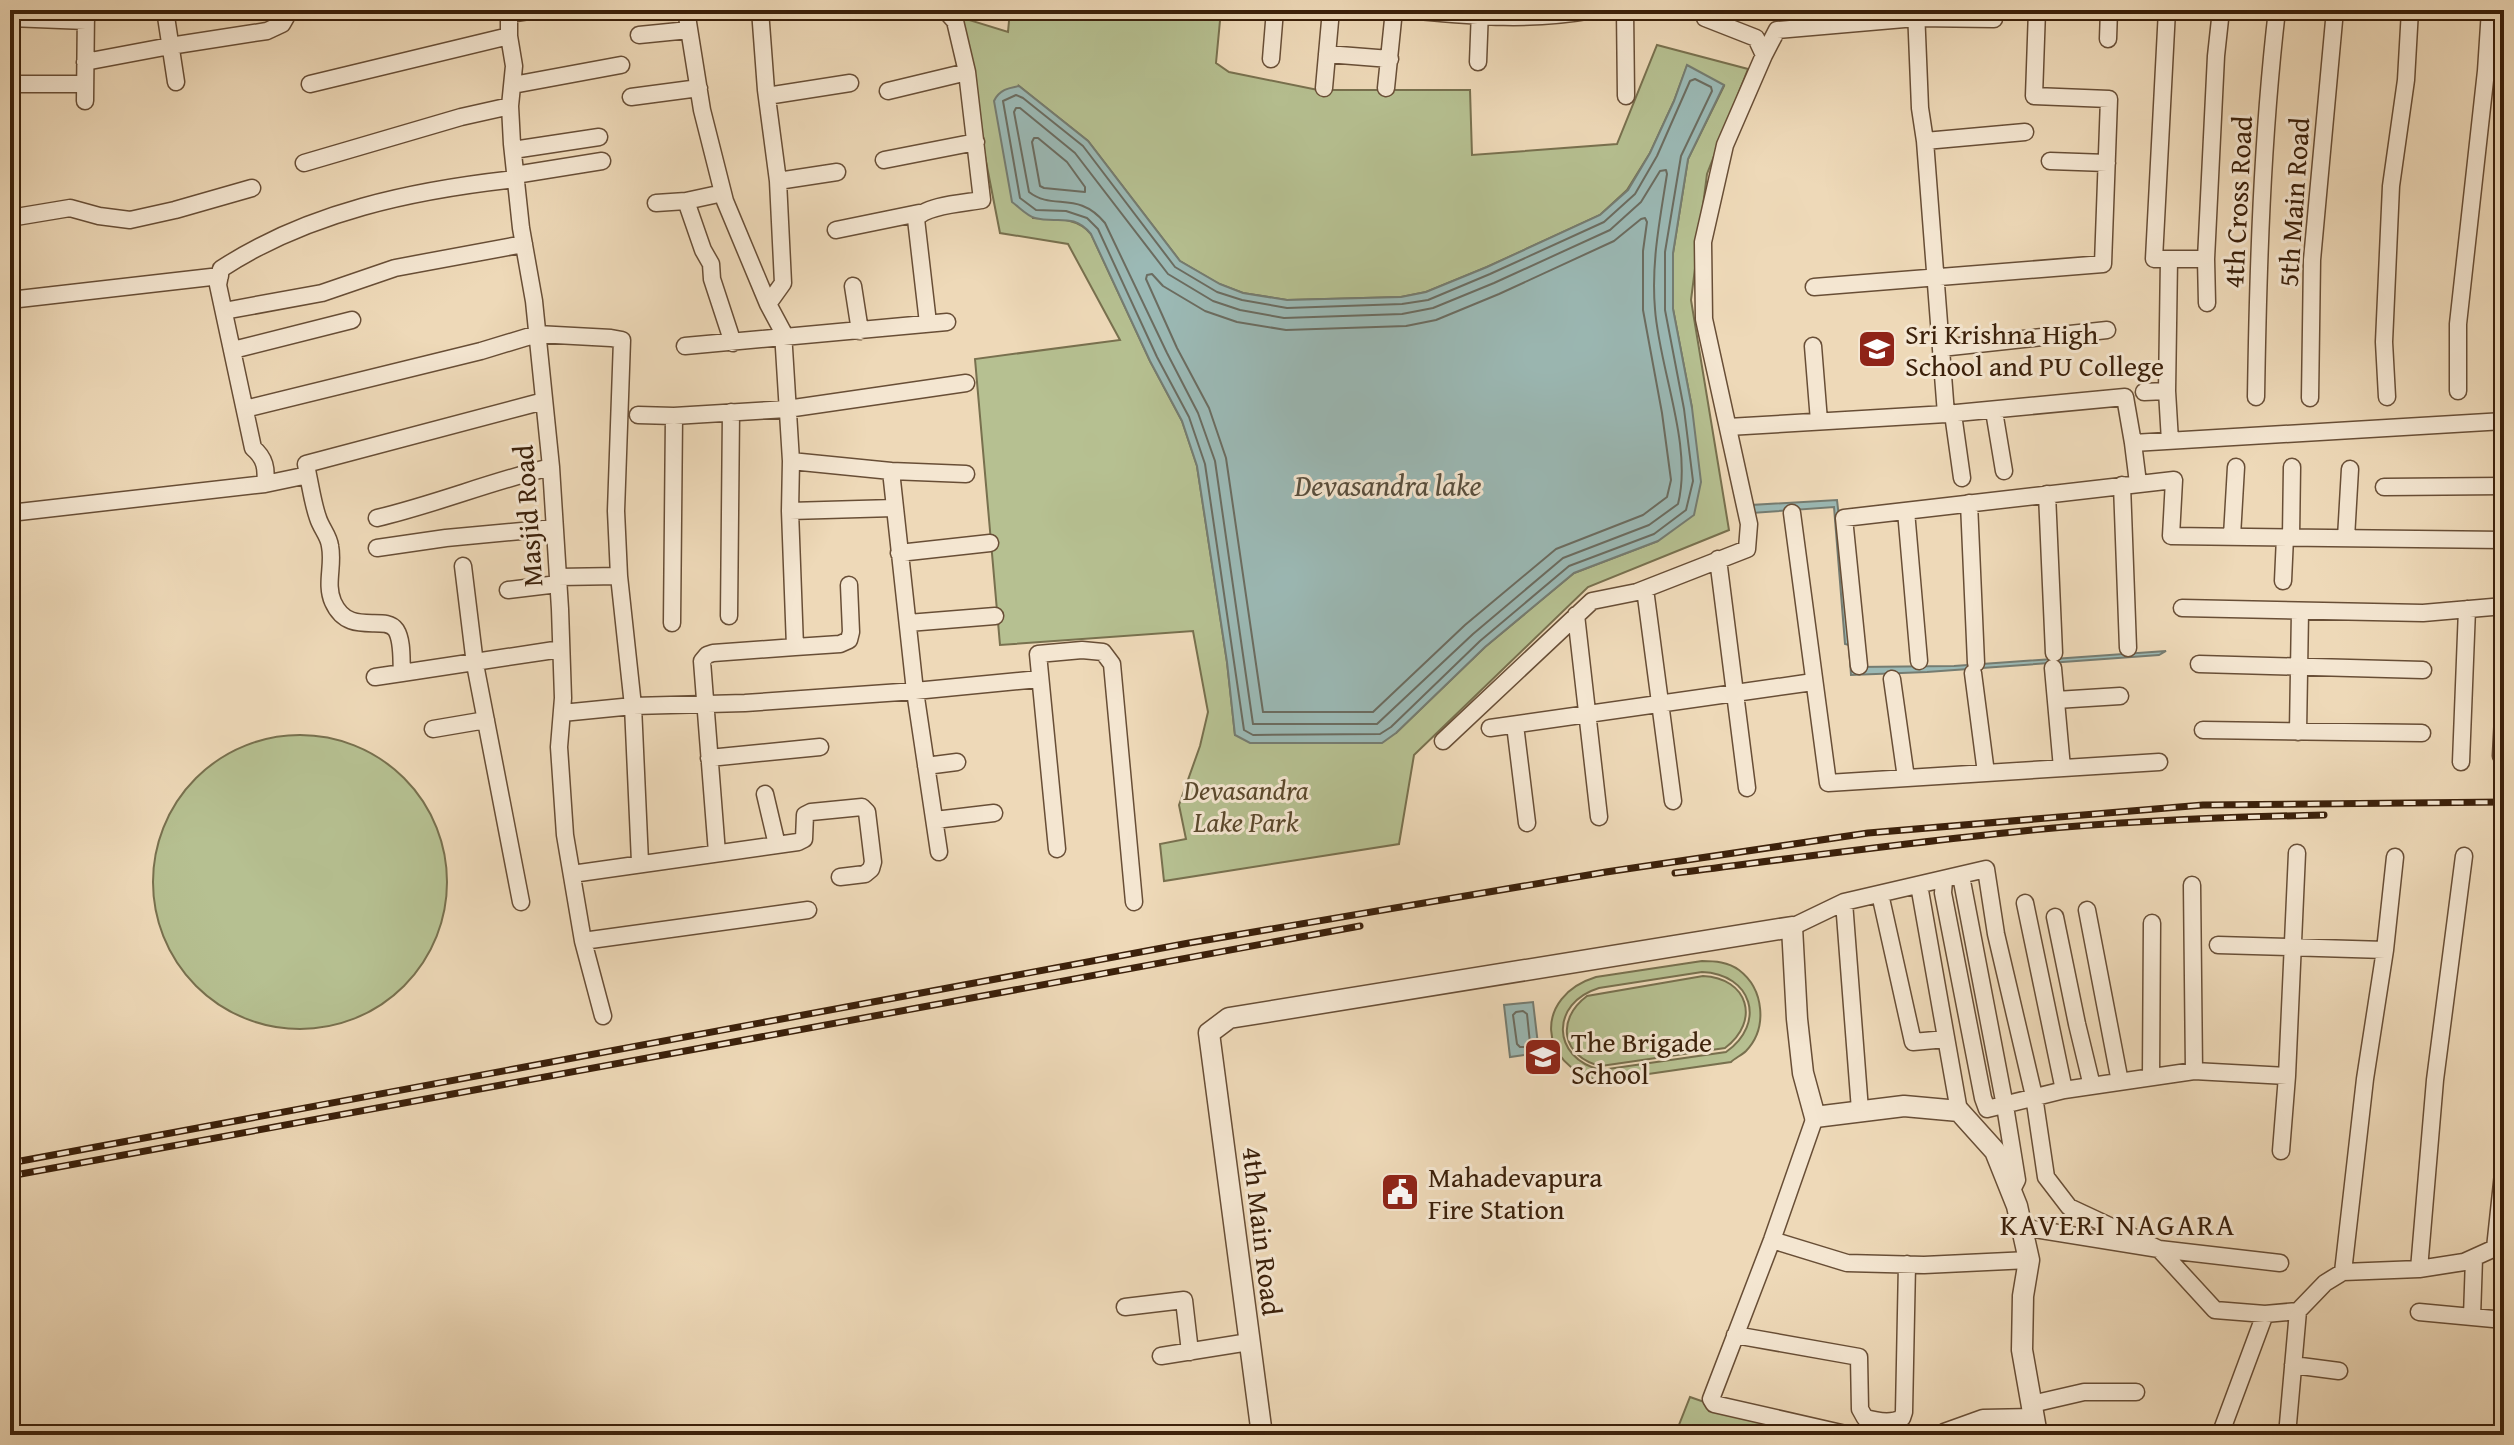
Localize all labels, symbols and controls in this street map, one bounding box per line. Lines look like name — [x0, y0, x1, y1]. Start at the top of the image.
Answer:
street label: 4th Cross Road — [2212, 115, 2262, 289]
street label: 5th Main Road — [2267, 116, 2319, 288]
place label: Sri Krishna High School and PU College — [1905, 313, 2164, 386]
school or university icon: Sri Krishna High School and PU College — [1856, 328, 1898, 370]
street label: Masjid Road — [502, 444, 552, 588]
water label: Devasandra lake — [1293, 463, 1482, 507]
park label: Devasandra Lake Park — [1182, 769, 1309, 842]
place label: The Brigade School — [1571, 1021, 1712, 1094]
school or university icon: The Brigade School — [1522, 1036, 1564, 1078]
street label: 4th Main Road — [1232, 1144, 1294, 1318]
place label: Mahadevapura Fire Station — [1428, 1156, 1603, 1229]
public building icon: Mahadevapura Fire Station — [1379, 1171, 1421, 1213]
district label: KAVERI NAGARA — [2000, 1202, 2236, 1246]

